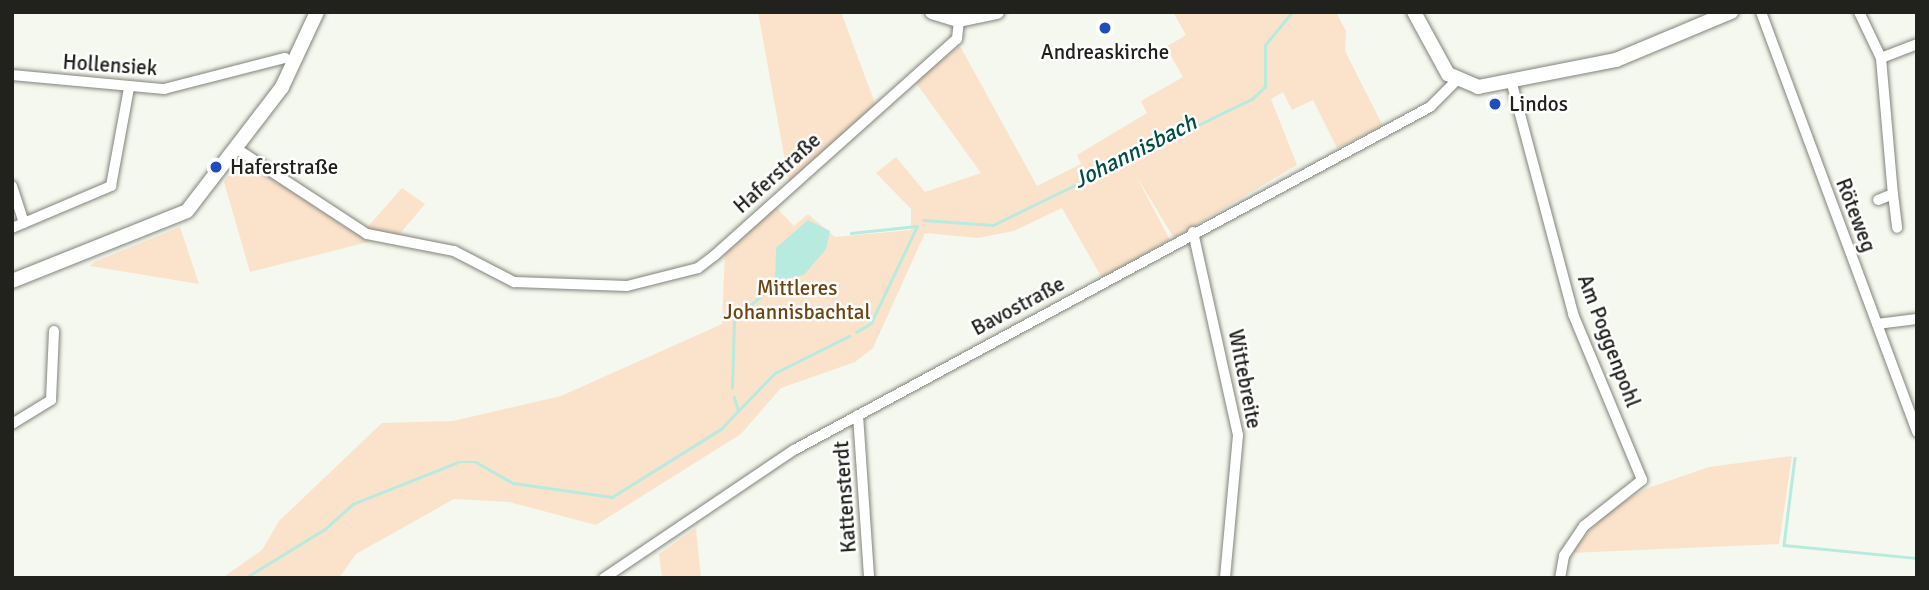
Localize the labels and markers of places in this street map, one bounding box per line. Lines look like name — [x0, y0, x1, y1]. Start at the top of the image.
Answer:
marker: Andreaskirche — [1097, 20, 1113, 36]
place label: Andreaskirche — [1041, 39, 1169, 65]
place label: Lindos — [1509, 91, 1568, 117]
marker: Lindos — [1487, 96, 1503, 112]
place label: Haferstraße — [230, 154, 338, 180]
marker: Haferstraße — [208, 159, 224, 175]

